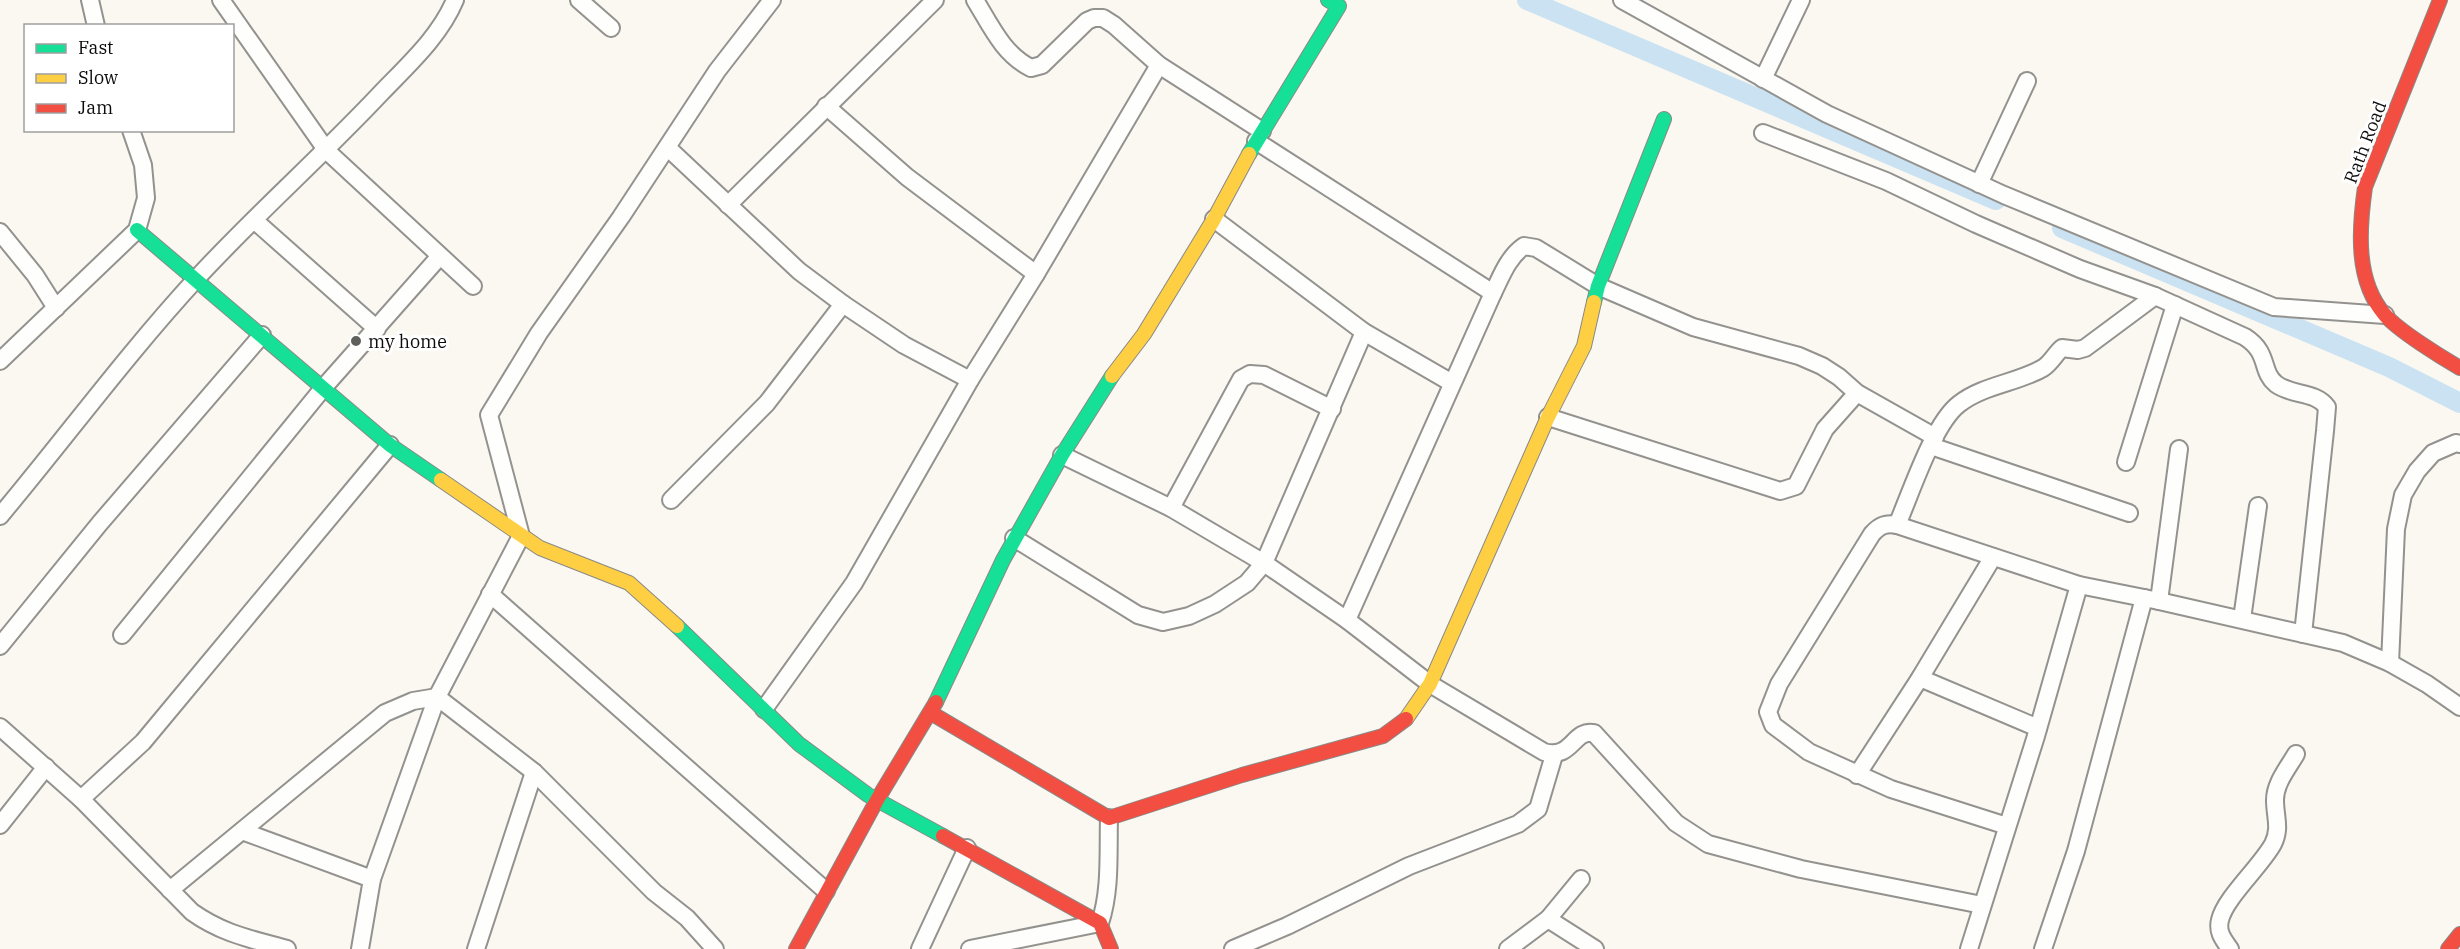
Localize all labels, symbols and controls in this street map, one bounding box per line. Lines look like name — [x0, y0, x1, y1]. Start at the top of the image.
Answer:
legend — [24, 24, 234, 132]
text: Fast — [78, 36, 113, 59]
text: Slow — [78, 66, 118, 89]
text: Jam — [78, 96, 113, 119]
street label: Rath Road — [2339, 97, 2391, 186]
place label: my home — [368, 330, 447, 353]
marker: my home — [349, 334, 363, 348]

